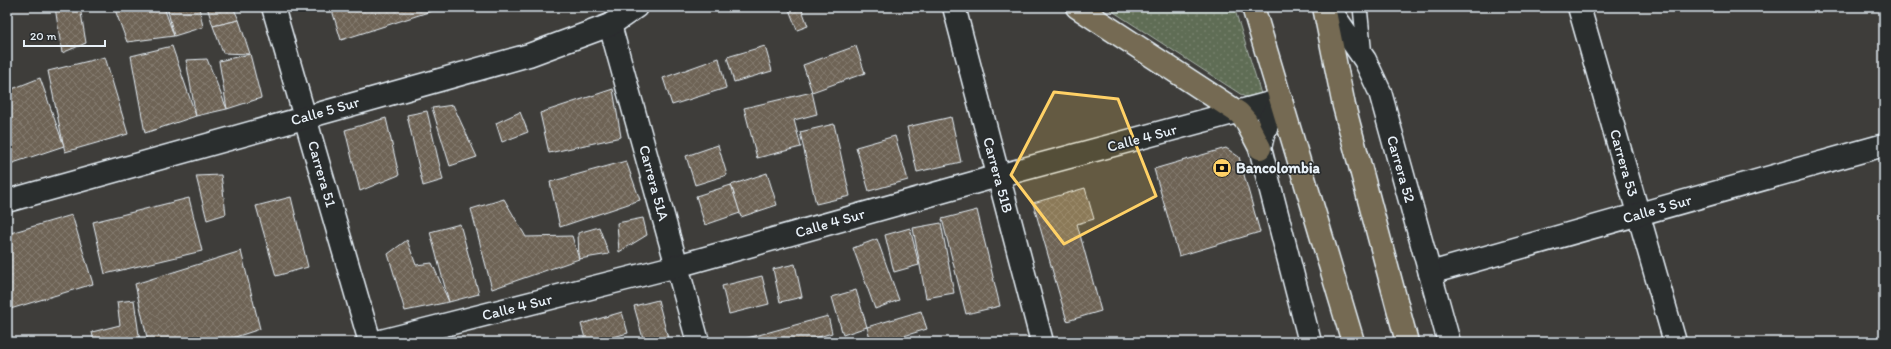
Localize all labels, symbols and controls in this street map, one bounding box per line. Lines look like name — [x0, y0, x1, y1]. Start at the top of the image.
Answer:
scale bar — [24, 22, 105, 48]
text: 20 m — [30, 29, 57, 43]
street label: Calle 5 Sur — [289, 93, 361, 129]
street label: Calle 4 Sur — [1105, 120, 1179, 156]
street label: Carrera 53 — [1606, 127, 1642, 199]
street label: Carrera 52 — [1383, 133, 1419, 205]
street label: Carrera 51B — [979, 135, 1017, 215]
street label: Carrera 51 — [304, 139, 340, 209]
street label: Carrera 51A — [635, 143, 673, 223]
bank icon: Bancolombia — [1211, 157, 1233, 179]
place label: Bancolombia — [1236, 159, 1321, 177]
street label: Calle 3 Sur — [1621, 191, 1694, 227]
street label: Calle 4 Sur — [793, 204, 867, 242]
street label: Calle 4 Sur — [480, 290, 554, 324]

